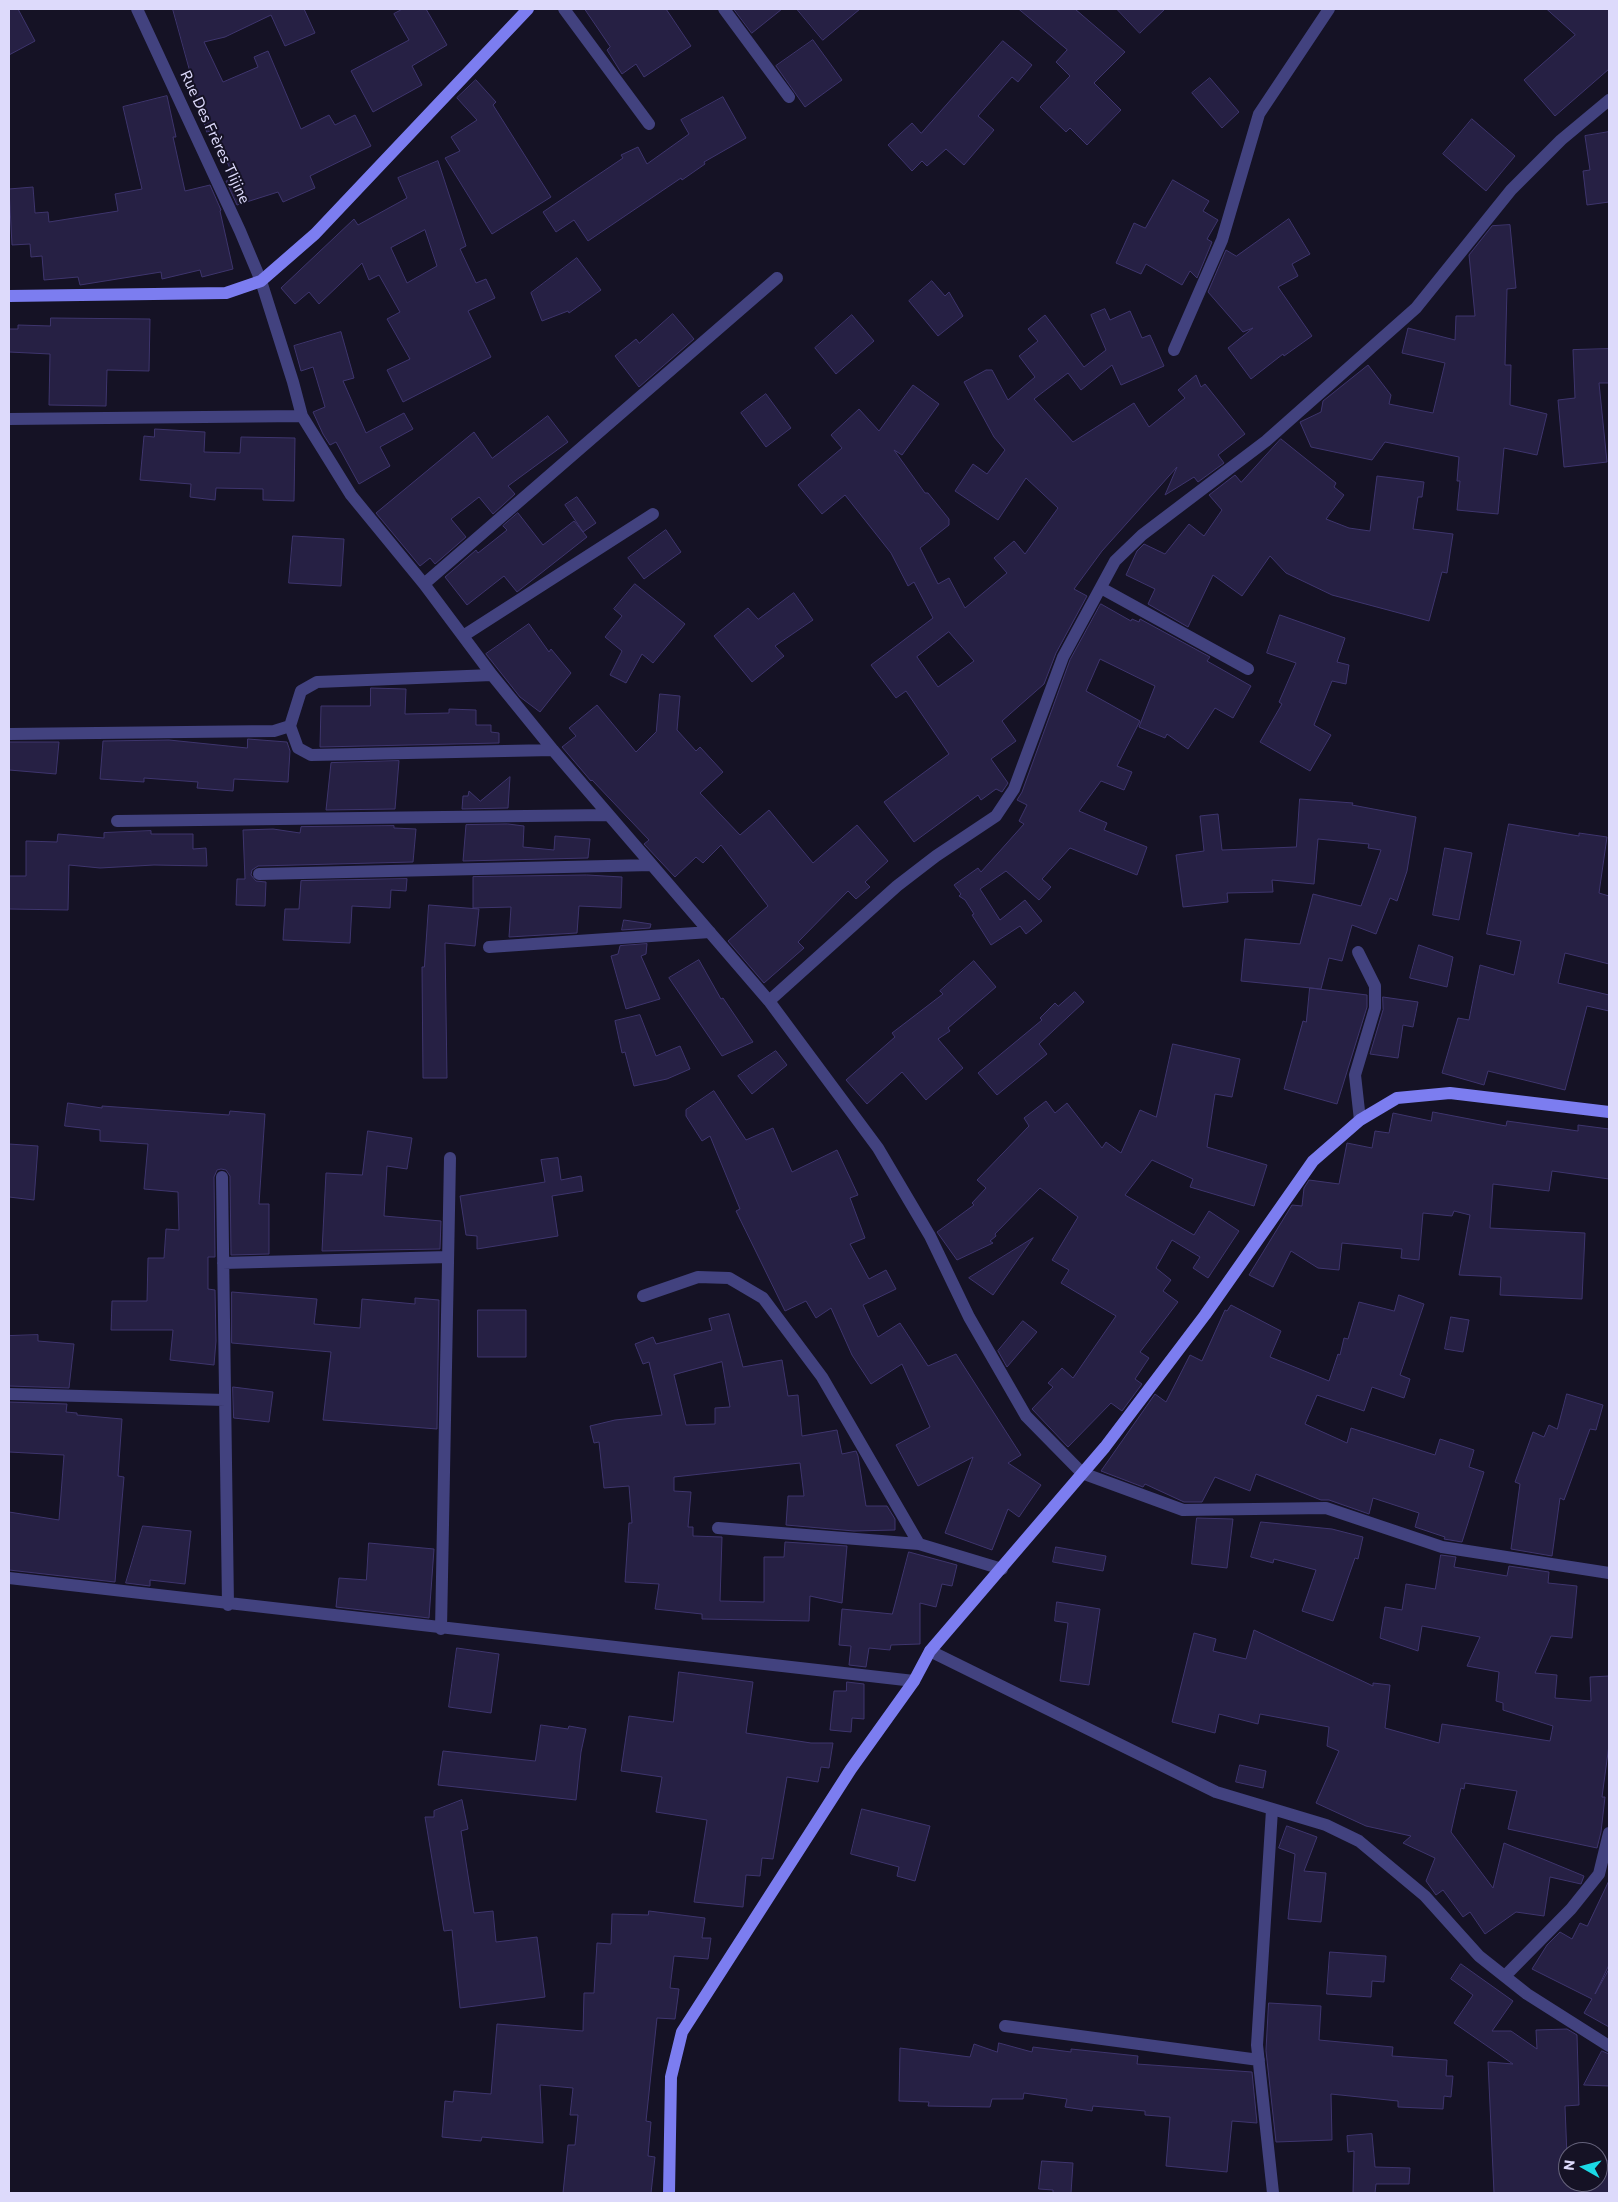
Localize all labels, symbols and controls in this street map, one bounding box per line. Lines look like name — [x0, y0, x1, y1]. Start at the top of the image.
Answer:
street label: Rue Des Frères Tlijine — [176, 68, 254, 206]
north arrow — [1558, 2142, 1608, 2192]
text: N — [1560, 2159, 1578, 2171]

